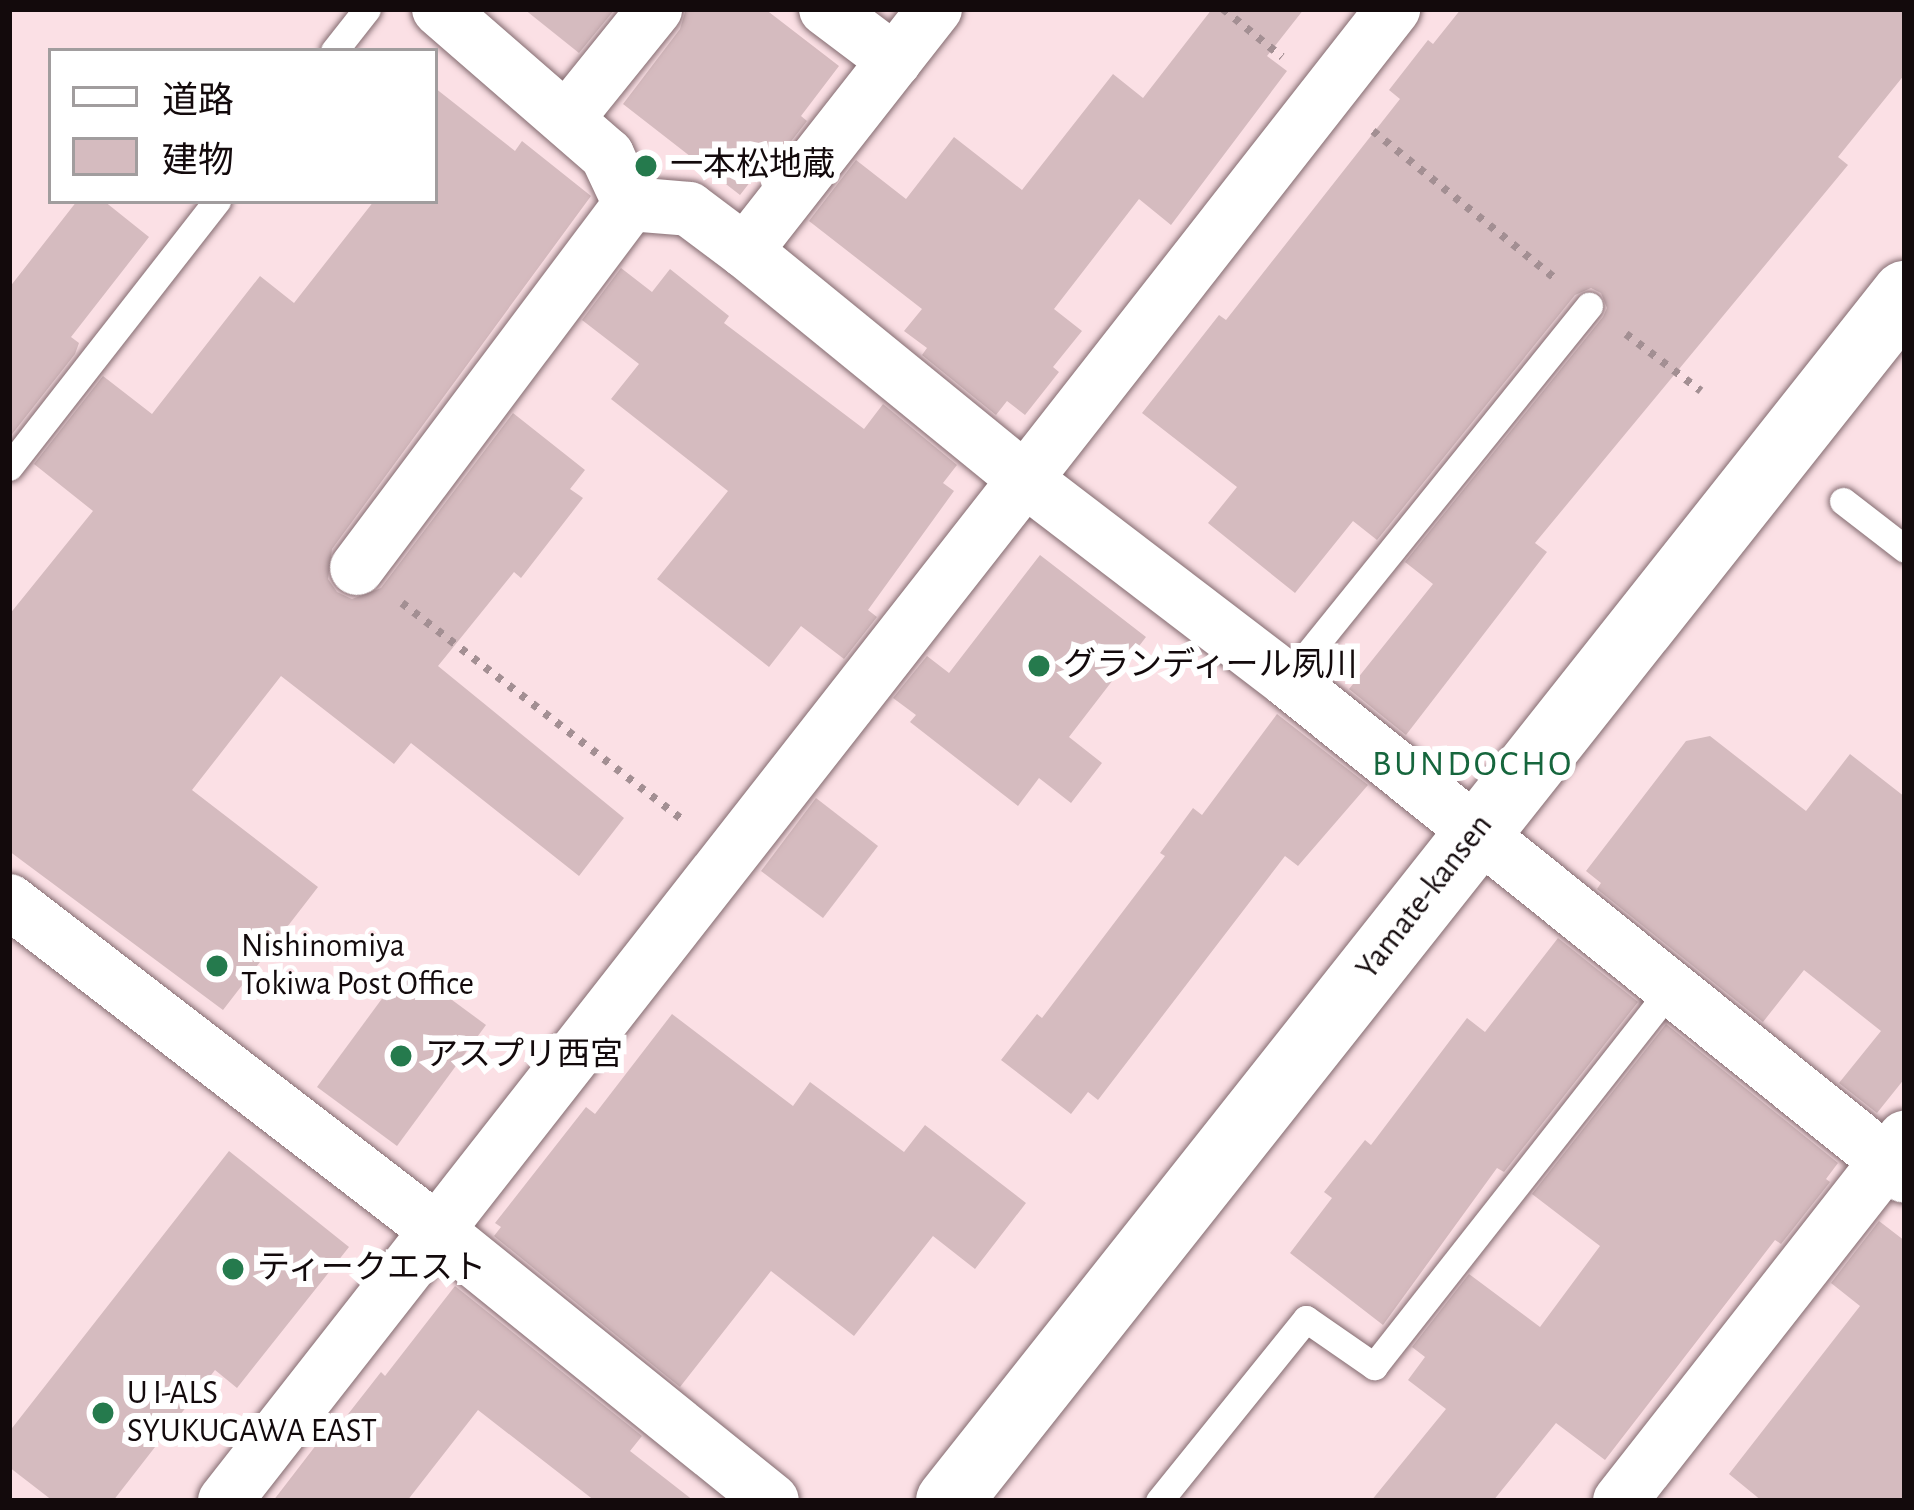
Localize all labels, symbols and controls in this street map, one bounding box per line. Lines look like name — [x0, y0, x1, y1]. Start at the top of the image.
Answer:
legend — [48, 48, 438, 204]
text: 道路 — [162, 83, 234, 119]
text: 建物 — [162, 143, 234, 179]
place label: 一本松地蔵 — [670, 146, 835, 186]
marker: 一本松地蔵 — [633, 153, 659, 179]
place label: グランディール夙川 — [1063, 646, 1360, 686]
marker: グランディール夙川 — [1026, 653, 1052, 679]
district label: BUNDOCHO — [1372, 743, 1574, 787]
street label: Yamate-kansen — [1348, 807, 1502, 987]
place label: Nishinomiya Tokiwa Post Office — [241, 927, 474, 1005]
marker: Nishinomiya Tokiwa Post Office — [204, 953, 230, 979]
place label: アスプリ西宮 — [425, 1036, 623, 1076]
marker: アスプリ西宮 — [388, 1043, 414, 1069]
place label: ティークエスト — [257, 1249, 488, 1289]
marker: ティークエスト — [220, 1256, 246, 1282]
place label: U I-ALS SYUKUGAWA EAST — [127, 1374, 377, 1452]
marker: U I-ALS SYUKUGAWA EAST — [90, 1400, 116, 1426]

